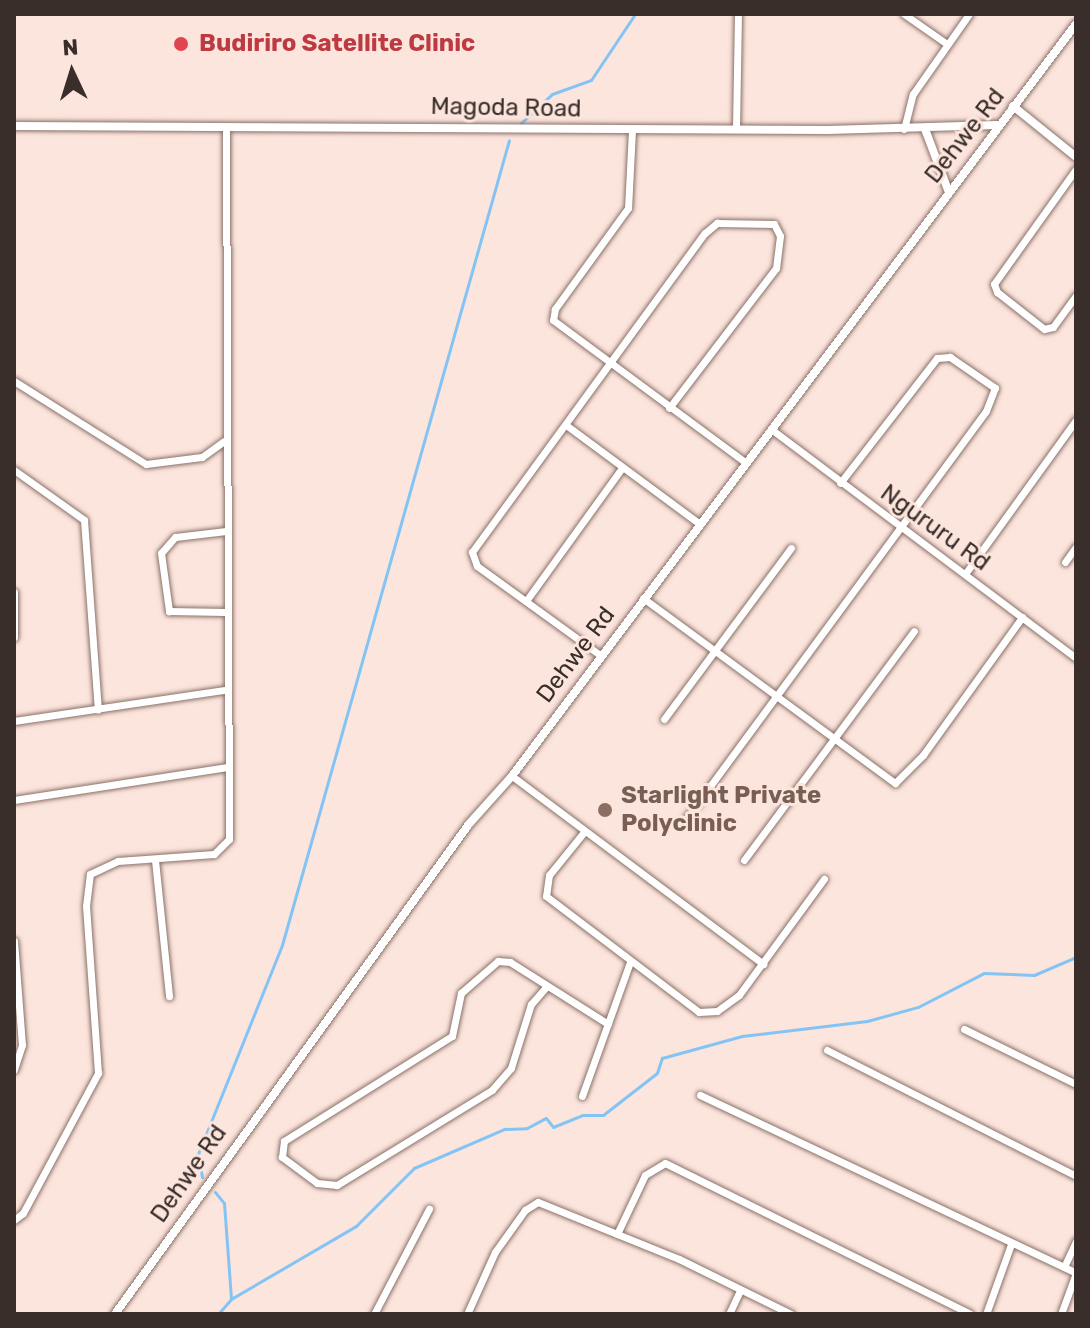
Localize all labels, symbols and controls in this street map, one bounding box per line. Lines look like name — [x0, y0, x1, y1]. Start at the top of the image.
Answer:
place label: Budiriro Satellite Clinic — [199, 30, 475, 58]
north arrow — [32, 32, 112, 112]
marker: Budiriro Satellite Clinic — [170, 33, 192, 55]
text: N — [61, 34, 79, 62]
street label: Dehwe Rd — [919, 83, 1011, 189]
street label: Magoda Road — [430, 92, 582, 124]
street label: Ngururu Rd — [875, 479, 995, 577]
street label: Dehwe Rd — [531, 601, 621, 709]
place label: Starlight Private Polyclinic — [621, 782, 821, 838]
marker: Starlight Private Polyclinic — [596, 801, 614, 819]
street label: Dehwe Rd — [145, 1120, 233, 1228]

